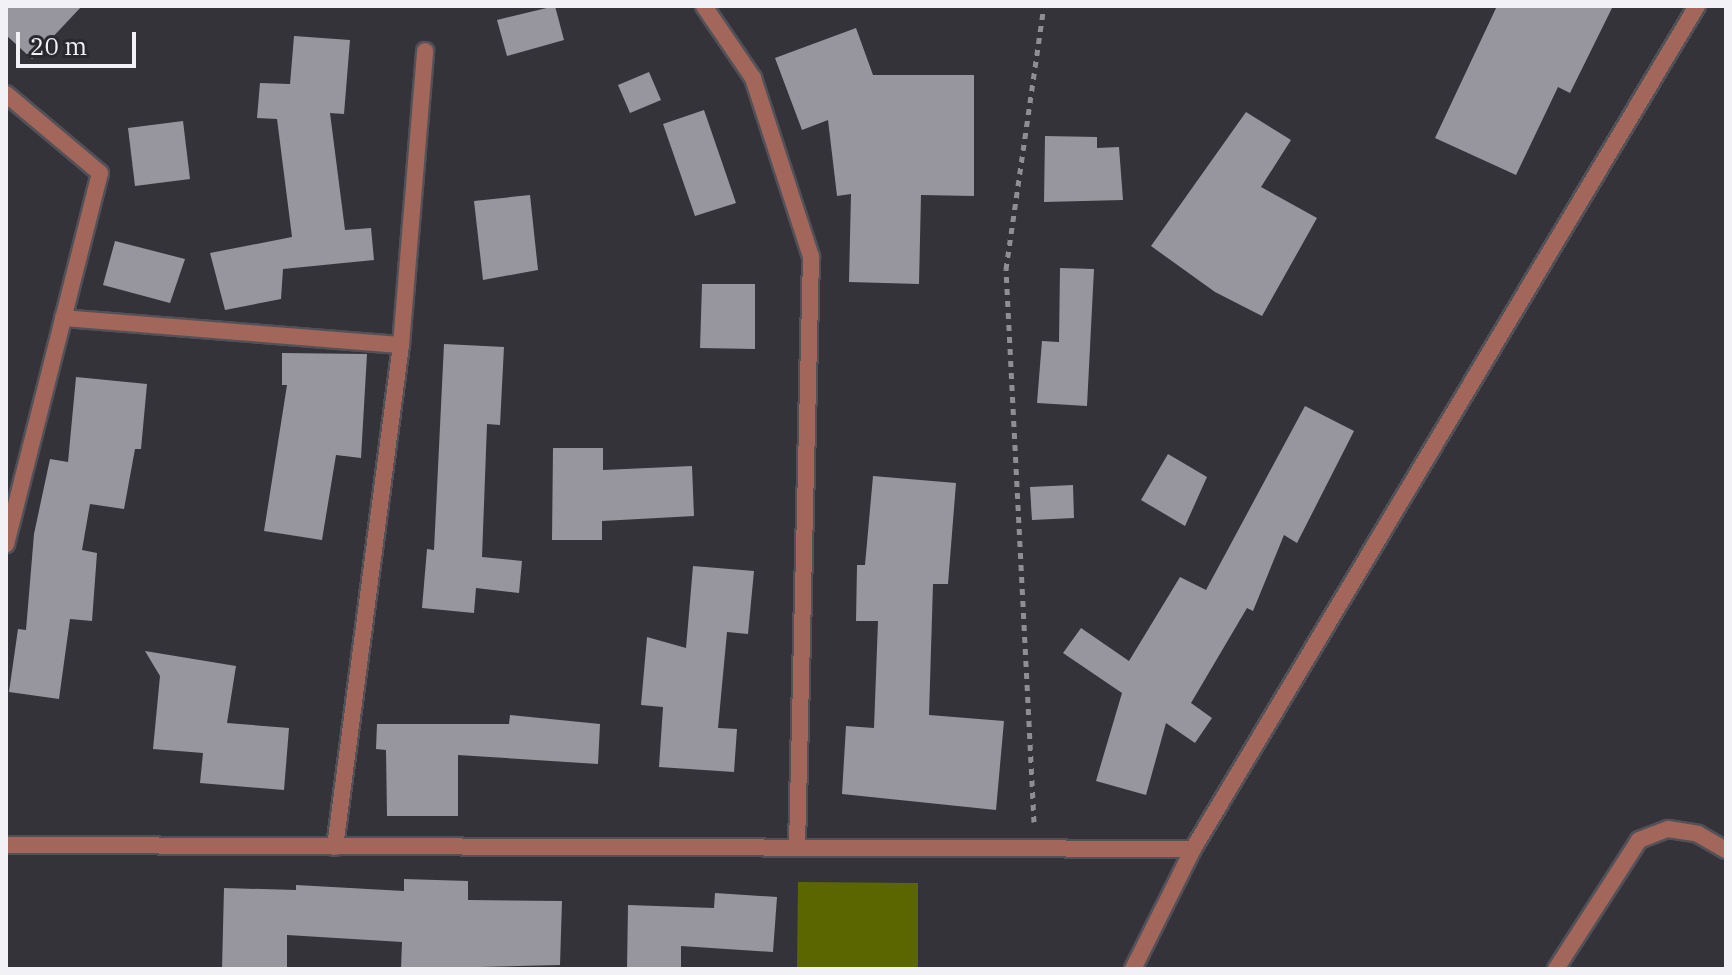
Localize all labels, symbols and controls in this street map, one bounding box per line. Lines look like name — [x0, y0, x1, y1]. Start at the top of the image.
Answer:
scale bar — [20, 16, 140, 66]
text: 20 m — [30, 30, 87, 62]

